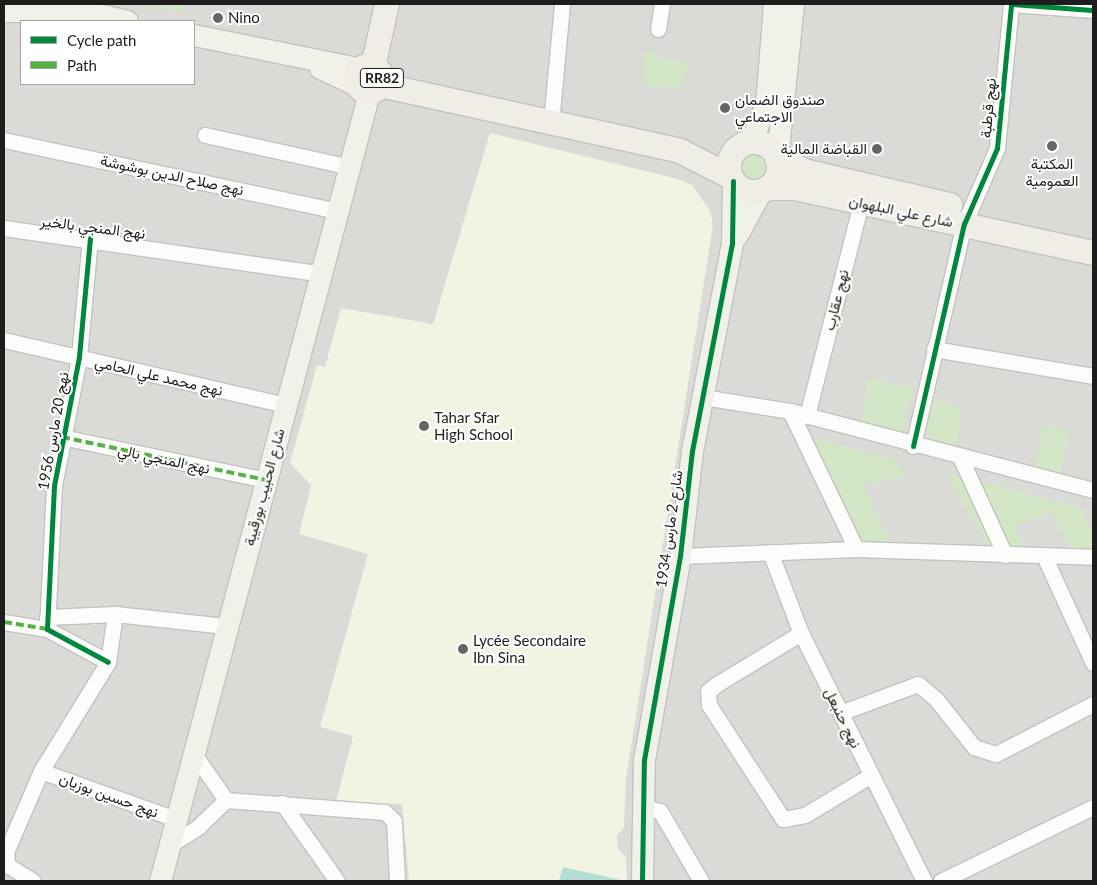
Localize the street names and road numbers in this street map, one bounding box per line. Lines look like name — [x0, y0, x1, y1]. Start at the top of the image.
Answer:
road number: RR82 — [360, 66, 404, 90]
street label: نهج قرطبة — [976, 77, 1000, 139]
street label: نهج صلاح الدين بوشوشة — [99, 151, 245, 199]
street label: شارع علي البلهوان — [847, 191, 955, 231]
street label: نهج المنجي بالخير — [39, 212, 147, 242]
street label: نهج عقارب — [820, 268, 852, 332]
street label: نهج محمد علي الحامي — [93, 353, 225, 399]
street label: نهج 20 مارس 1956 — [34, 371, 72, 491]
street label: شارع الحبيب بورقيبة — [240, 426, 288, 548]
street label: نهج المنجي بالي — [116, 440, 212, 478]
street label: شارع 2 مارس 1934 — [652, 469, 686, 589]
street label: نهج حنبعل — [821, 685, 865, 751]
street label: نهج حسين بوزيان — [57, 769, 161, 821]

